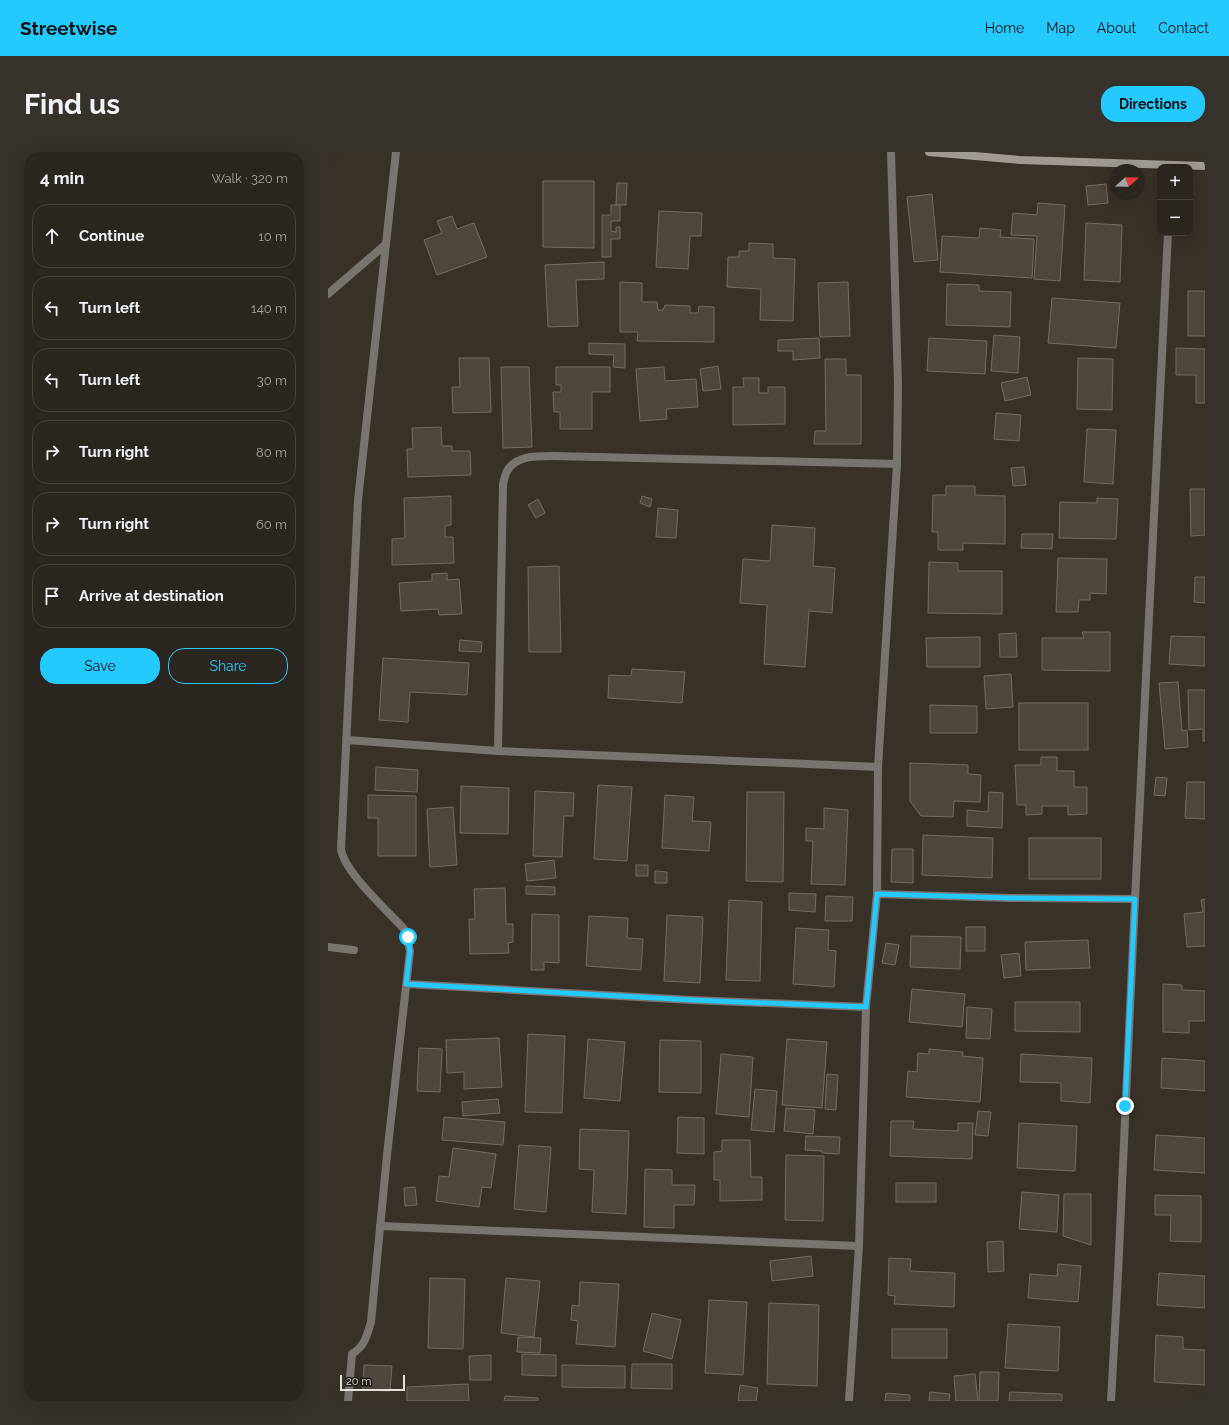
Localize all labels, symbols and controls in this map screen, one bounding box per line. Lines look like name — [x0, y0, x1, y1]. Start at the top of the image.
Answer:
text: Streetwise — [20, 17, 117, 39]
text: Home — [985, 20, 1024, 36]
text: Map — [1046, 20, 1075, 36]
text: About — [1097, 20, 1136, 36]
text: Contact — [1158, 20, 1209, 36]
button: Directions — [1101, 86, 1205, 122]
text: Find us — [24, 88, 120, 121]
north arrow — [1109, 164, 1145, 200]
map controls — [1157, 164, 1193, 236]
button: + — [1157, 164, 1193, 200]
text: 4 min — [40, 168, 84, 188]
text: Walk · 320 m — [212, 171, 288, 186]
button: − — [1157, 200, 1193, 236]
icon: ahead — [41, 225, 63, 247]
text: Continue — [79, 227, 144, 245]
text: 10 m — [258, 229, 287, 244]
icon: left — [41, 297, 63, 319]
text: Turn left — [79, 299, 140, 317]
text: 140 m — [251, 301, 287, 316]
icon: left — [41, 369, 63, 391]
text: Turn left — [79, 371, 140, 389]
text: 30 m — [257, 373, 287, 388]
icon: right — [41, 441, 63, 463]
text: Turn right — [79, 443, 149, 461]
text: 80 m — [256, 445, 287, 460]
icon: right — [41, 513, 63, 535]
text: Turn right — [79, 515, 149, 533]
text: 60 m — [256, 517, 287, 532]
icon: arrive — [41, 585, 63, 607]
text: Arrive at destination — [79, 587, 224, 605]
button: Save — [40, 648, 160, 684]
button: Share — [168, 648, 288, 684]
route start — [399, 928, 417, 946]
route end — [1116, 1097, 1134, 1115]
scale bar — [340, 1373, 405, 1392]
text: 20 m — [346, 1375, 371, 1388]

